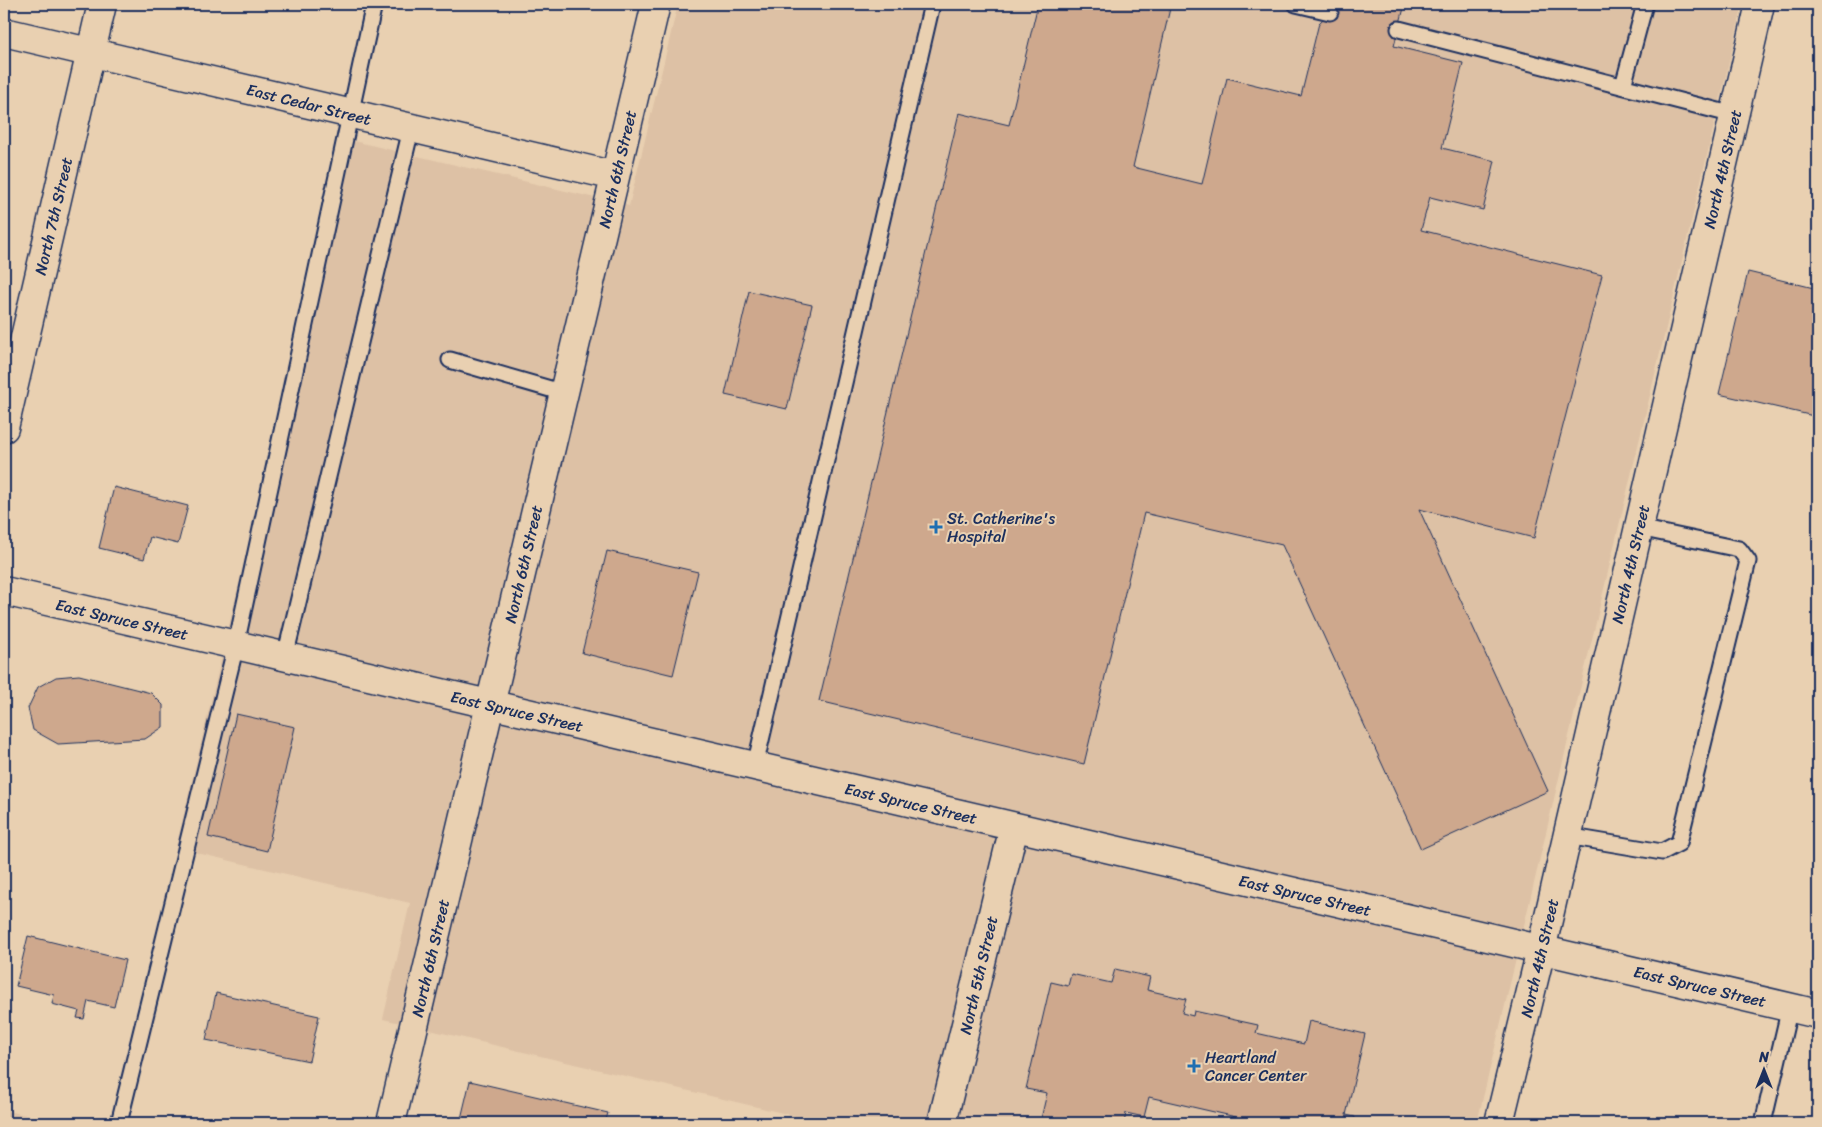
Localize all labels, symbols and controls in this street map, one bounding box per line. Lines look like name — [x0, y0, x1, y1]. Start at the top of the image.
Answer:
street label: East Cedar Street — [243, 75, 374, 134]
street label: North 6th Street — [590, 107, 645, 231]
street label: North 4th Street — [1695, 107, 1750, 231]
street label: North 7th Street — [26, 154, 81, 278]
street label: North 6th Street — [496, 502, 551, 626]
street label: North 4th Street — [1603, 502, 1658, 626]
place label: St. Catherine's Hospital — [947, 504, 1055, 551]
marker: St. Catherine's Hospital — [929, 520, 943, 534]
street label: East Spruce Street — [53, 590, 191, 649]
street label: East Spruce Street — [448, 682, 586, 741]
street label: East Spruce Street — [842, 774, 980, 833]
street label: East Spruce Street — [1236, 866, 1374, 925]
street label: North 6th Street — [403, 896, 458, 1020]
street label: North 4th Street — [1512, 896, 1567, 1020]
street label: North 5th Street — [951, 913, 1006, 1037]
street label: East Spruce Street — [1631, 957, 1769, 1016]
place label: Heartland Cancer Center — [1205, 1043, 1308, 1090]
north arrow — [1740, 1044, 1790, 1094]
text: N — [1758, 1045, 1769, 1070]
marker: Heartland Cancer Center — [1187, 1059, 1201, 1073]

